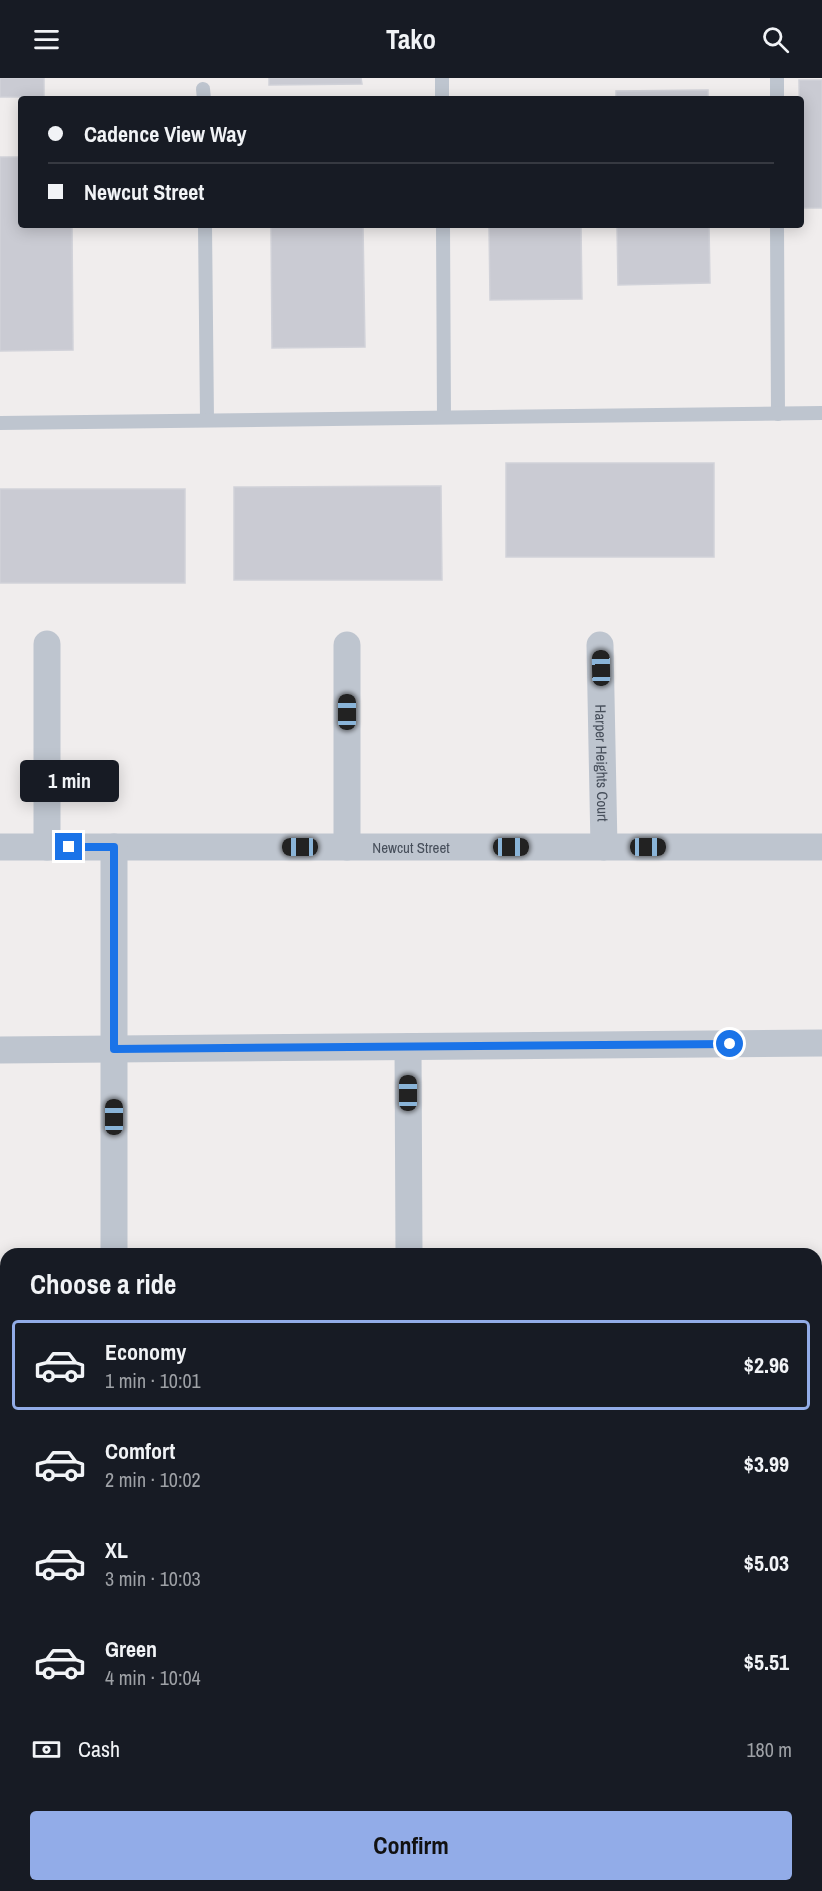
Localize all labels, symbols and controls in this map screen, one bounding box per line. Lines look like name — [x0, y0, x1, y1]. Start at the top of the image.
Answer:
text: Tako — [386, 21, 436, 57]
icon: menu — [30, 23, 63, 56]
icon: search — [759, 23, 792, 56]
text: Cadence View Way — [84, 119, 246, 149]
text: Newcut Street — [84, 177, 204, 207]
car — [592, 650, 610, 686]
car — [338, 694, 356, 730]
street label: Harper Heights Court — [591, 704, 614, 822]
callout: 1 min — [20, 760, 118, 802]
text: 1 min — [48, 767, 91, 794]
route end — [55, 833, 82, 860]
street label: Newcut Street — [372, 837, 450, 858]
car — [282, 838, 318, 856]
car — [493, 838, 529, 856]
car — [630, 838, 666, 856]
route start — [716, 1030, 743, 1057]
car — [399, 1075, 417, 1111]
car — [105, 1099, 123, 1135]
text: Choose a ride — [30, 1266, 176, 1302]
text: Economy — [105, 1337, 186, 1367]
icon: car — [33, 1338, 87, 1392]
text: $2.96 — [744, 1350, 789, 1380]
text: 1 min · 10:01 — [105, 1367, 201, 1394]
text: Comfort — [105, 1436, 175, 1466]
icon: car — [33, 1437, 87, 1491]
text: $3.99 — [744, 1449, 789, 1479]
text: 2 min · 10:02 — [105, 1466, 201, 1493]
text: XL — [105, 1535, 128, 1565]
icon: car — [33, 1536, 87, 1590]
text: $5.03 — [744, 1548, 789, 1578]
text: 3 min · 10:03 — [105, 1565, 201, 1592]
text: Green — [105, 1634, 157, 1664]
icon: car — [33, 1635, 87, 1689]
text: $5.51 — [744, 1647, 789, 1677]
text: 4 min · 10:04 — [105, 1664, 201, 1691]
icon: cash — [30, 1733, 63, 1766]
text: Cash — [78, 1734, 120, 1764]
text: 180 m — [746, 1736, 792, 1763]
button: Confirm — [30, 1811, 792, 1880]

